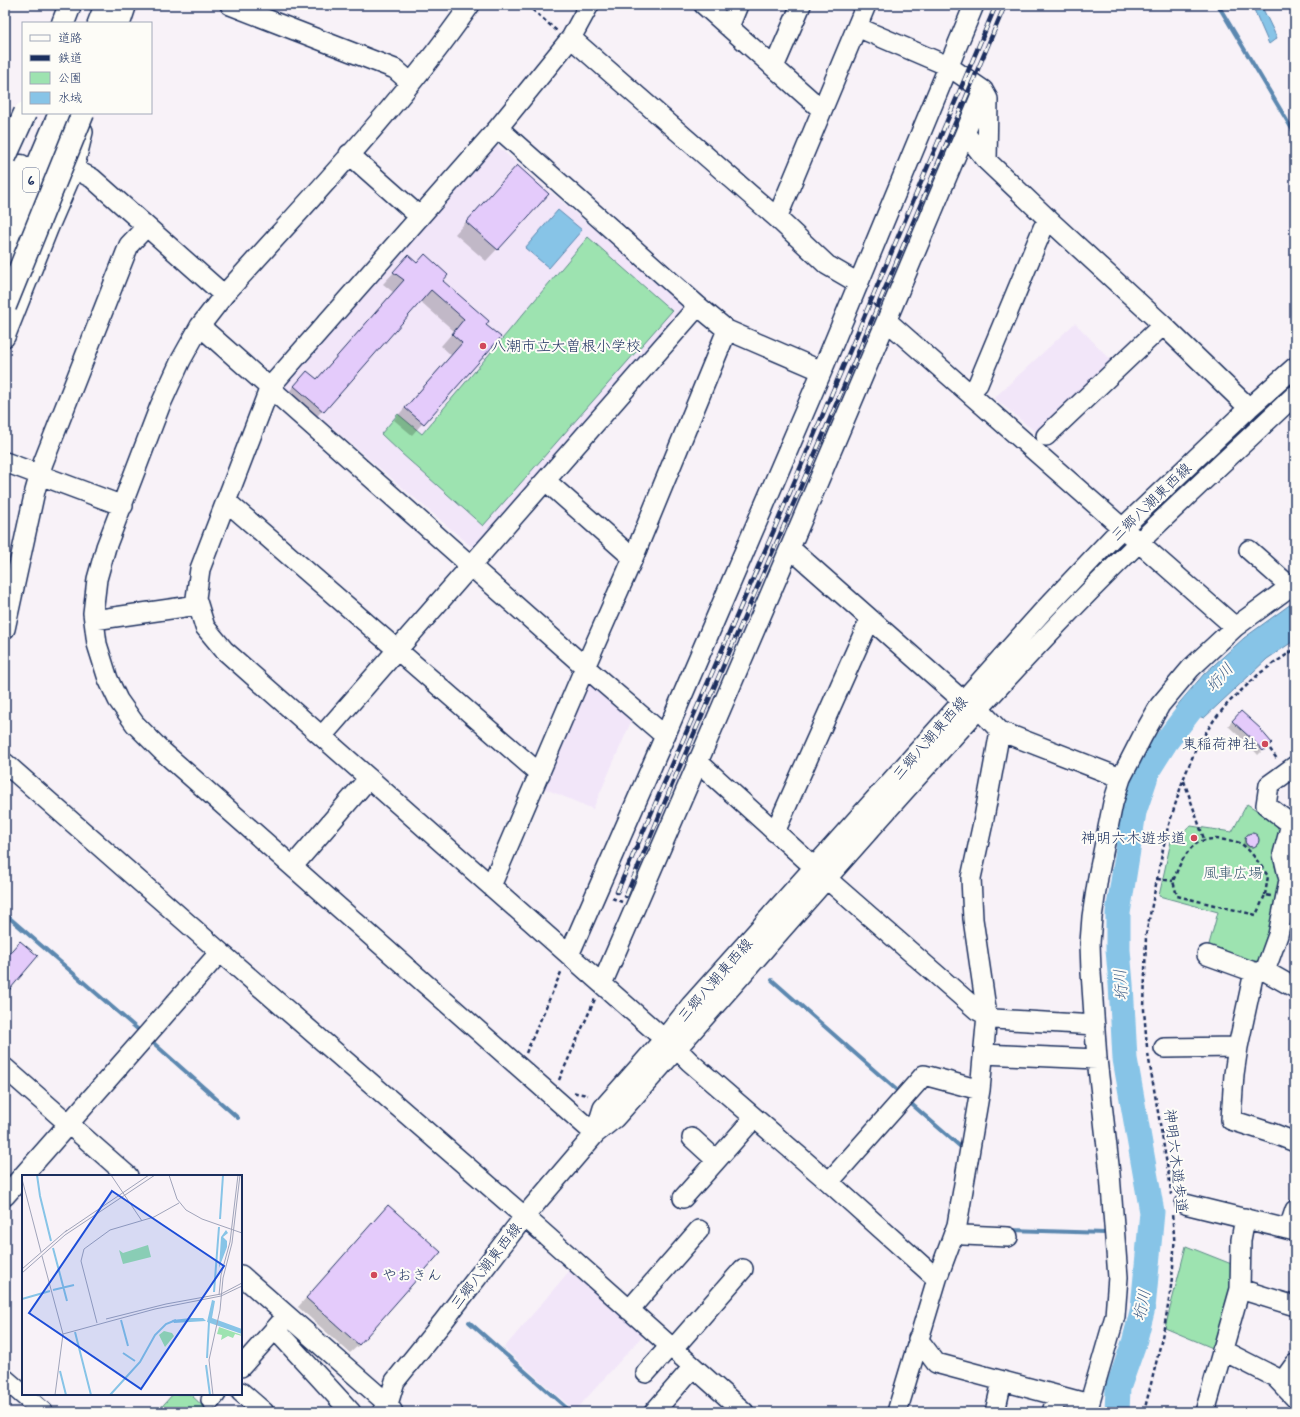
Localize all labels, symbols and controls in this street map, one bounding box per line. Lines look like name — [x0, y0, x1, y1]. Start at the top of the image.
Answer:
legend — [22, 22, 152, 114]
text: 道路 — [58, 31, 82, 47]
text: 鉄道 — [58, 51, 82, 67]
text: 公園 — [58, 71, 82, 87]
text: 水域 — [58, 91, 82, 107]
road number: 6 — [23, 168, 39, 192]
place label: 八潮市立大曽根小学校 — [491, 337, 641, 357]
marker: 八潮市立大曽根小学校 — [478, 341, 488, 351]
street label: 三郷八潮東西線 — [1107, 459, 1196, 546]
water label: 垳川 — [1202, 659, 1239, 697]
street label: 三郷八潮東西線 — [889, 692, 973, 785]
place label: 東稲荷神社 — [1182, 735, 1257, 755]
marker: 東稲荷神社 — [1260, 739, 1270, 749]
place label: 神明六木遊歩道 — [1081, 829, 1186, 849]
marker: 神明六木遊歩道 — [1189, 833, 1199, 843]
park label: 風車広場 — [1203, 864, 1263, 884]
street label: 三郷八潮東西線 — [674, 934, 758, 1027]
water label: 垳川 — [1110, 968, 1133, 1002]
street label: 神明六木遊歩道 — [1159, 1108, 1191, 1214]
inset map — [22, 1175, 242, 1395]
street label: 三郷八潮東西線 — [447, 1219, 527, 1314]
place label: やおきん — [382, 1266, 442, 1286]
marker: やおきん — [369, 1270, 379, 1280]
water label: 垳川 — [1129, 1288, 1156, 1323]

